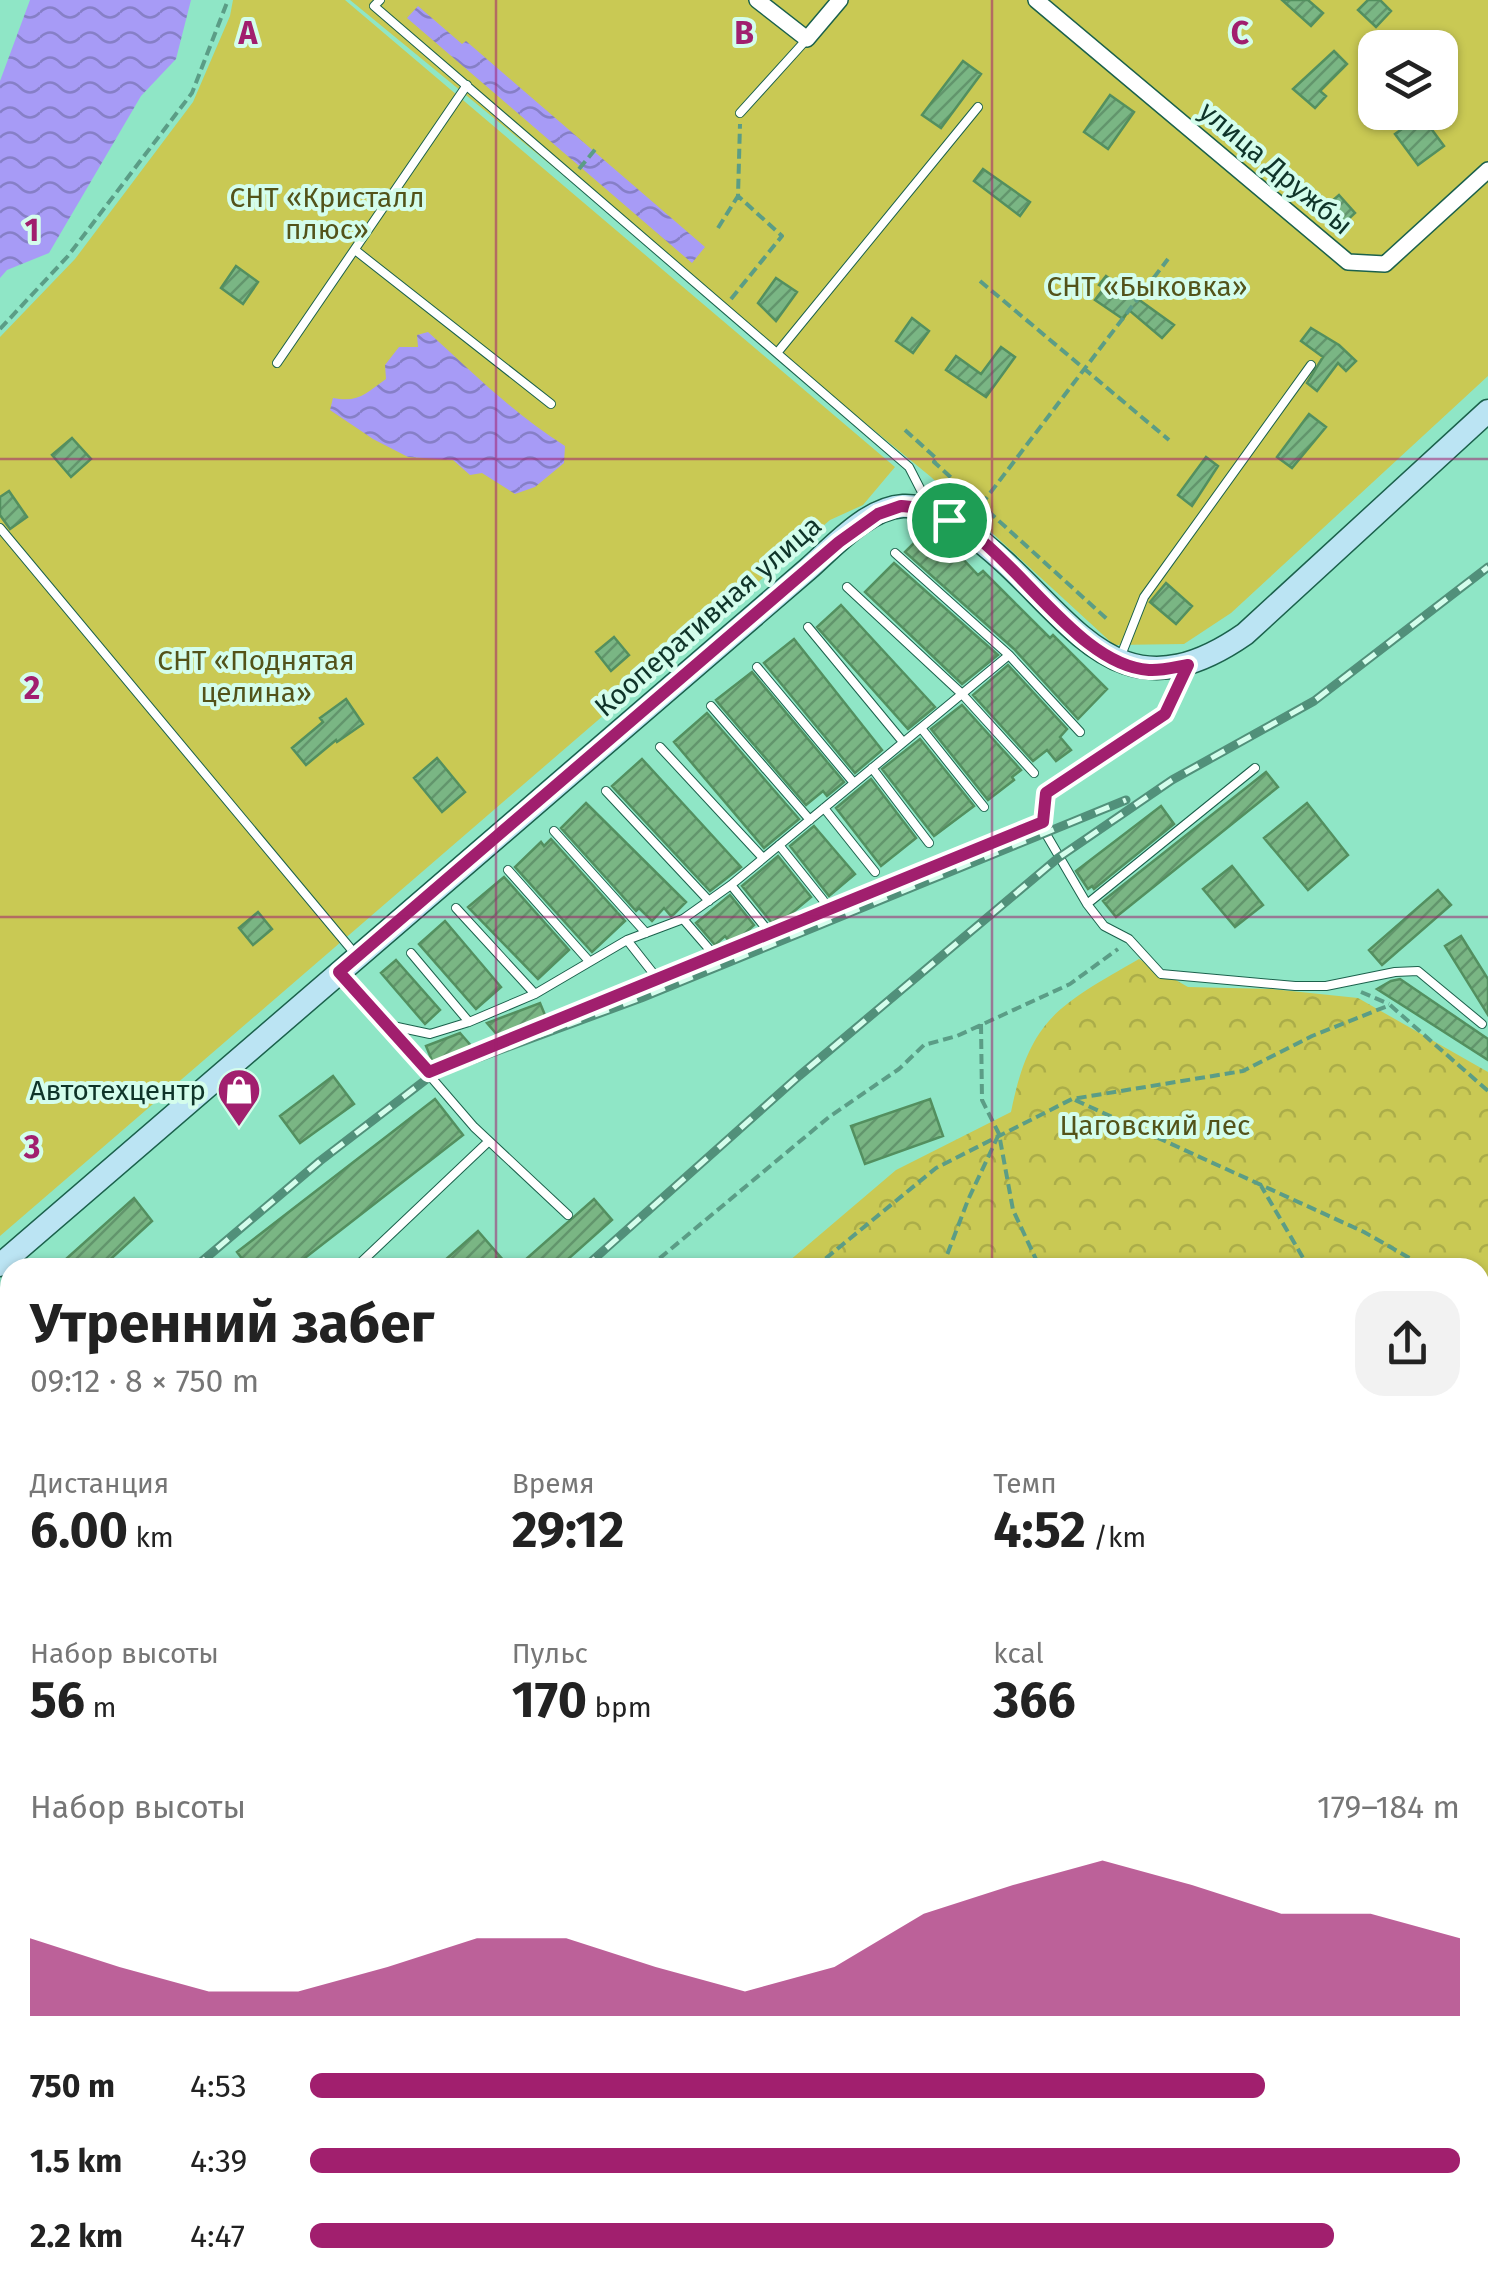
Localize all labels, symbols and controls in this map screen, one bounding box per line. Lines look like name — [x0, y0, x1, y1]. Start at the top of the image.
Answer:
text: A — [238, 14, 259, 52]
text: B — [734, 14, 754, 52]
text: C — [1231, 14, 1250, 52]
map controls — [1358, 30, 1458, 130]
button: layers — [1358, 30, 1458, 130]
street label: улица Дружбы — [1193, 94, 1359, 242]
park label: СНТ «Кристалл плюс» — [229, 181, 425, 246]
text: 1 — [25, 211, 39, 249]
park label: СНТ «Быковка» — [1046, 270, 1248, 303]
pin — [907, 478, 992, 563]
icon: arrive — [922, 493, 977, 548]
street label: Кооперативная улица — [588, 509, 828, 723]
park label: СНТ «Поднятая целина» — [157, 644, 355, 709]
text: 2 — [24, 669, 40, 707]
shop icon: Автотехцентр — [216, 1067, 262, 1128]
place label: Автотехцентр — [29, 1074, 206, 1107]
park label: Цаговский лес — [1060, 1109, 1250, 1142]
text: 3 — [23, 1128, 40, 1166]
text: Утренний забег — [30, 1291, 434, 1357]
button: share — [1355, 1291, 1460, 1396]
text: 09:12 · 8 × 750 m — [30, 1362, 259, 1400]
text: Дистанция — [30, 1467, 169, 1500]
text: Время — [512, 1467, 595, 1500]
text: Темп — [993, 1467, 1057, 1500]
text: 6.00 — [30, 1500, 128, 1560]
text: 29:12 — [512, 1500, 624, 1560]
text: 4:52 — [993, 1500, 1086, 1560]
text: km — [128, 1521, 174, 1554]
text: /km — [1086, 1521, 1146, 1554]
text: Набор высоты — [30, 1637, 219, 1670]
text: Пульс — [512, 1637, 588, 1670]
text: kcal — [993, 1637, 1044, 1670]
text: 56 — [30, 1670, 85, 1730]
text: 170 — [512, 1670, 587, 1730]
text: 366 — [993, 1670, 1076, 1730]
text: m — [85, 1691, 116, 1724]
text: bpm — [587, 1691, 652, 1724]
text: Набор высоты — [30, 1788, 246, 1826]
text: 179–184 m — [1317, 1788, 1460, 1826]
text: 750 m — [30, 2067, 115, 2105]
text: 4:53 — [190, 2067, 247, 2105]
text: 1.5 km — [30, 2142, 122, 2180]
text: 4:39 — [190, 2142, 247, 2180]
text: 2.2 km — [30, 2217, 123, 2255]
text: 4:47 — [190, 2217, 245, 2255]

